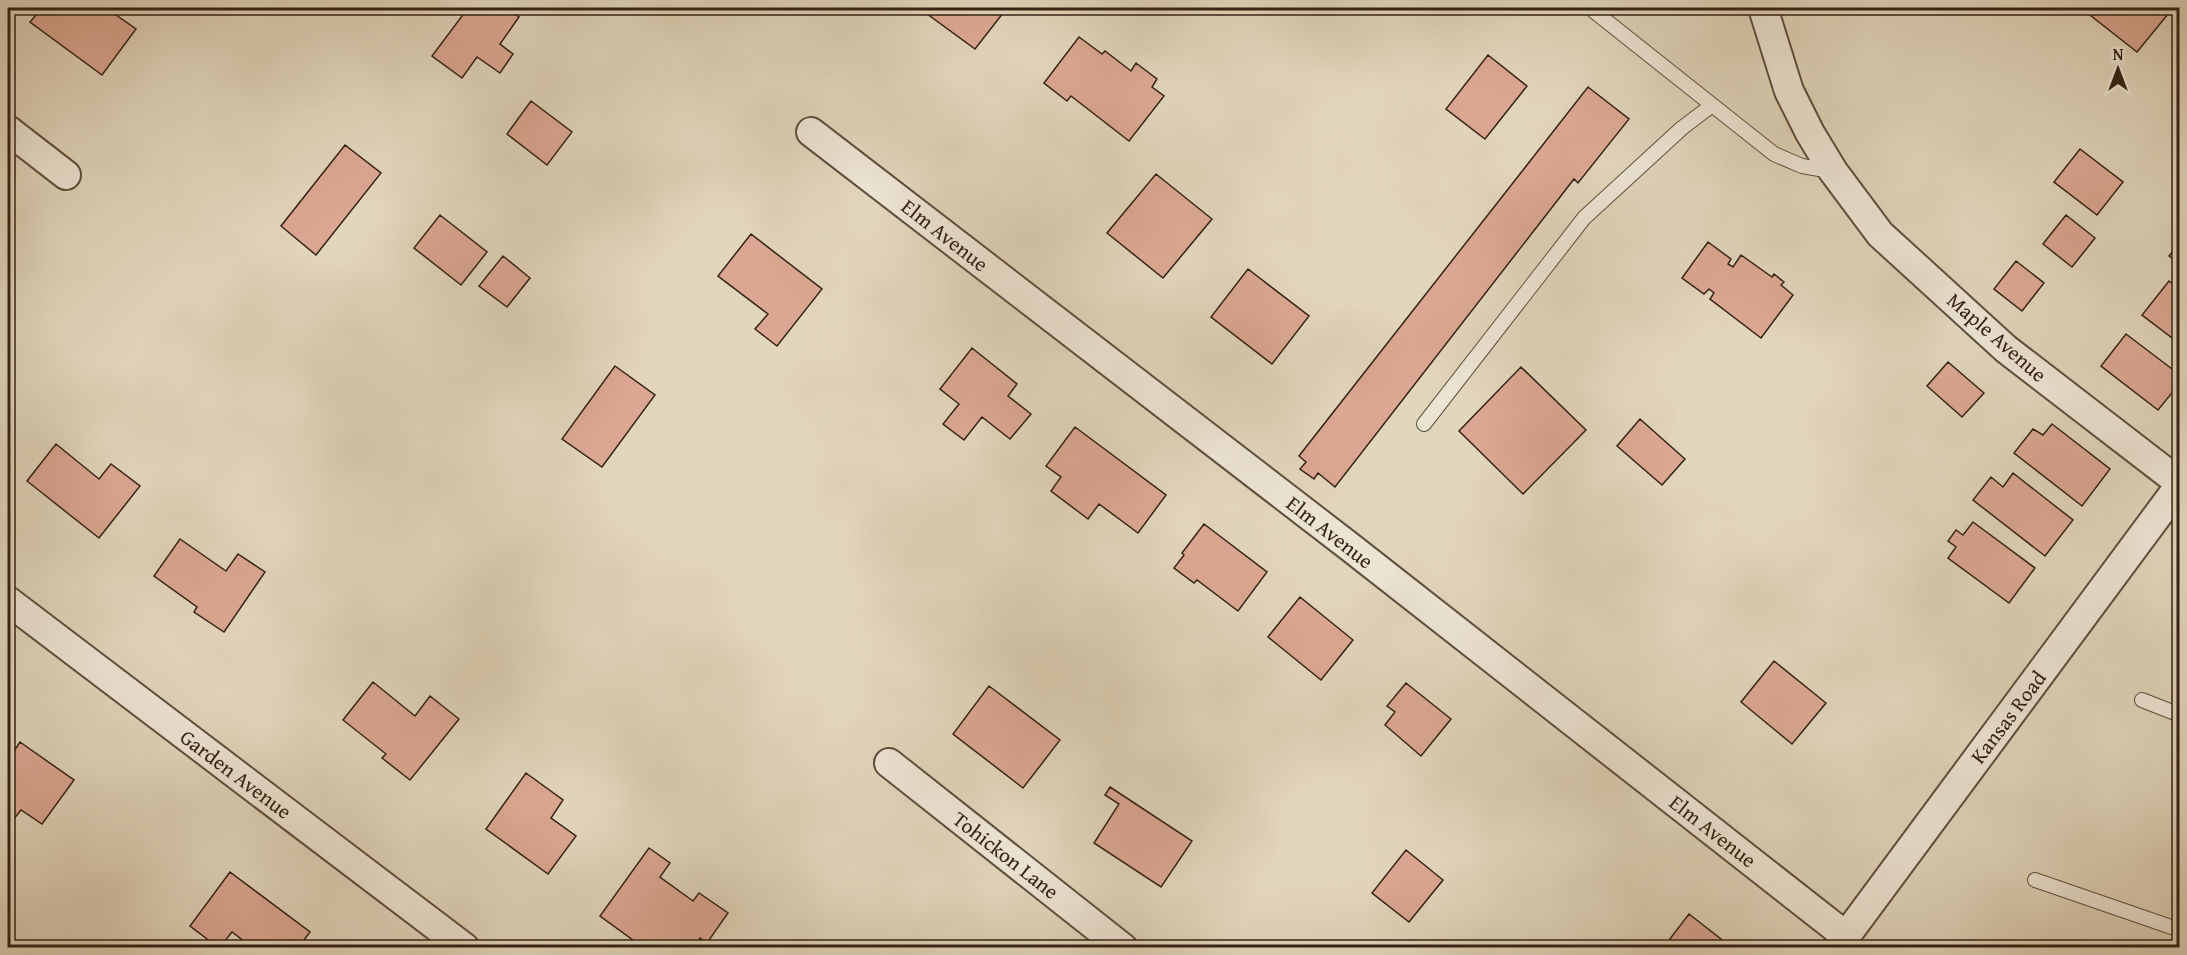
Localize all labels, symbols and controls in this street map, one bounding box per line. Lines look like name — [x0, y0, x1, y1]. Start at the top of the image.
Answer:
north arrow — [2088, 39, 2148, 99]
text: N — [2113, 42, 2124, 66]
street label: Elm Avenue — [895, 191, 995, 279]
street label: Maple Avenue — [1940, 285, 2054, 389]
street label: Elm Avenue — [1280, 488, 1380, 576]
street label: Kansas Road — [1963, 663, 2054, 770]
street label: Garden Avenue — [174, 722, 298, 826]
street label: Elm Avenue — [1663, 787, 1763, 875]
street label: Tohickon Lane — [946, 804, 1066, 907]

